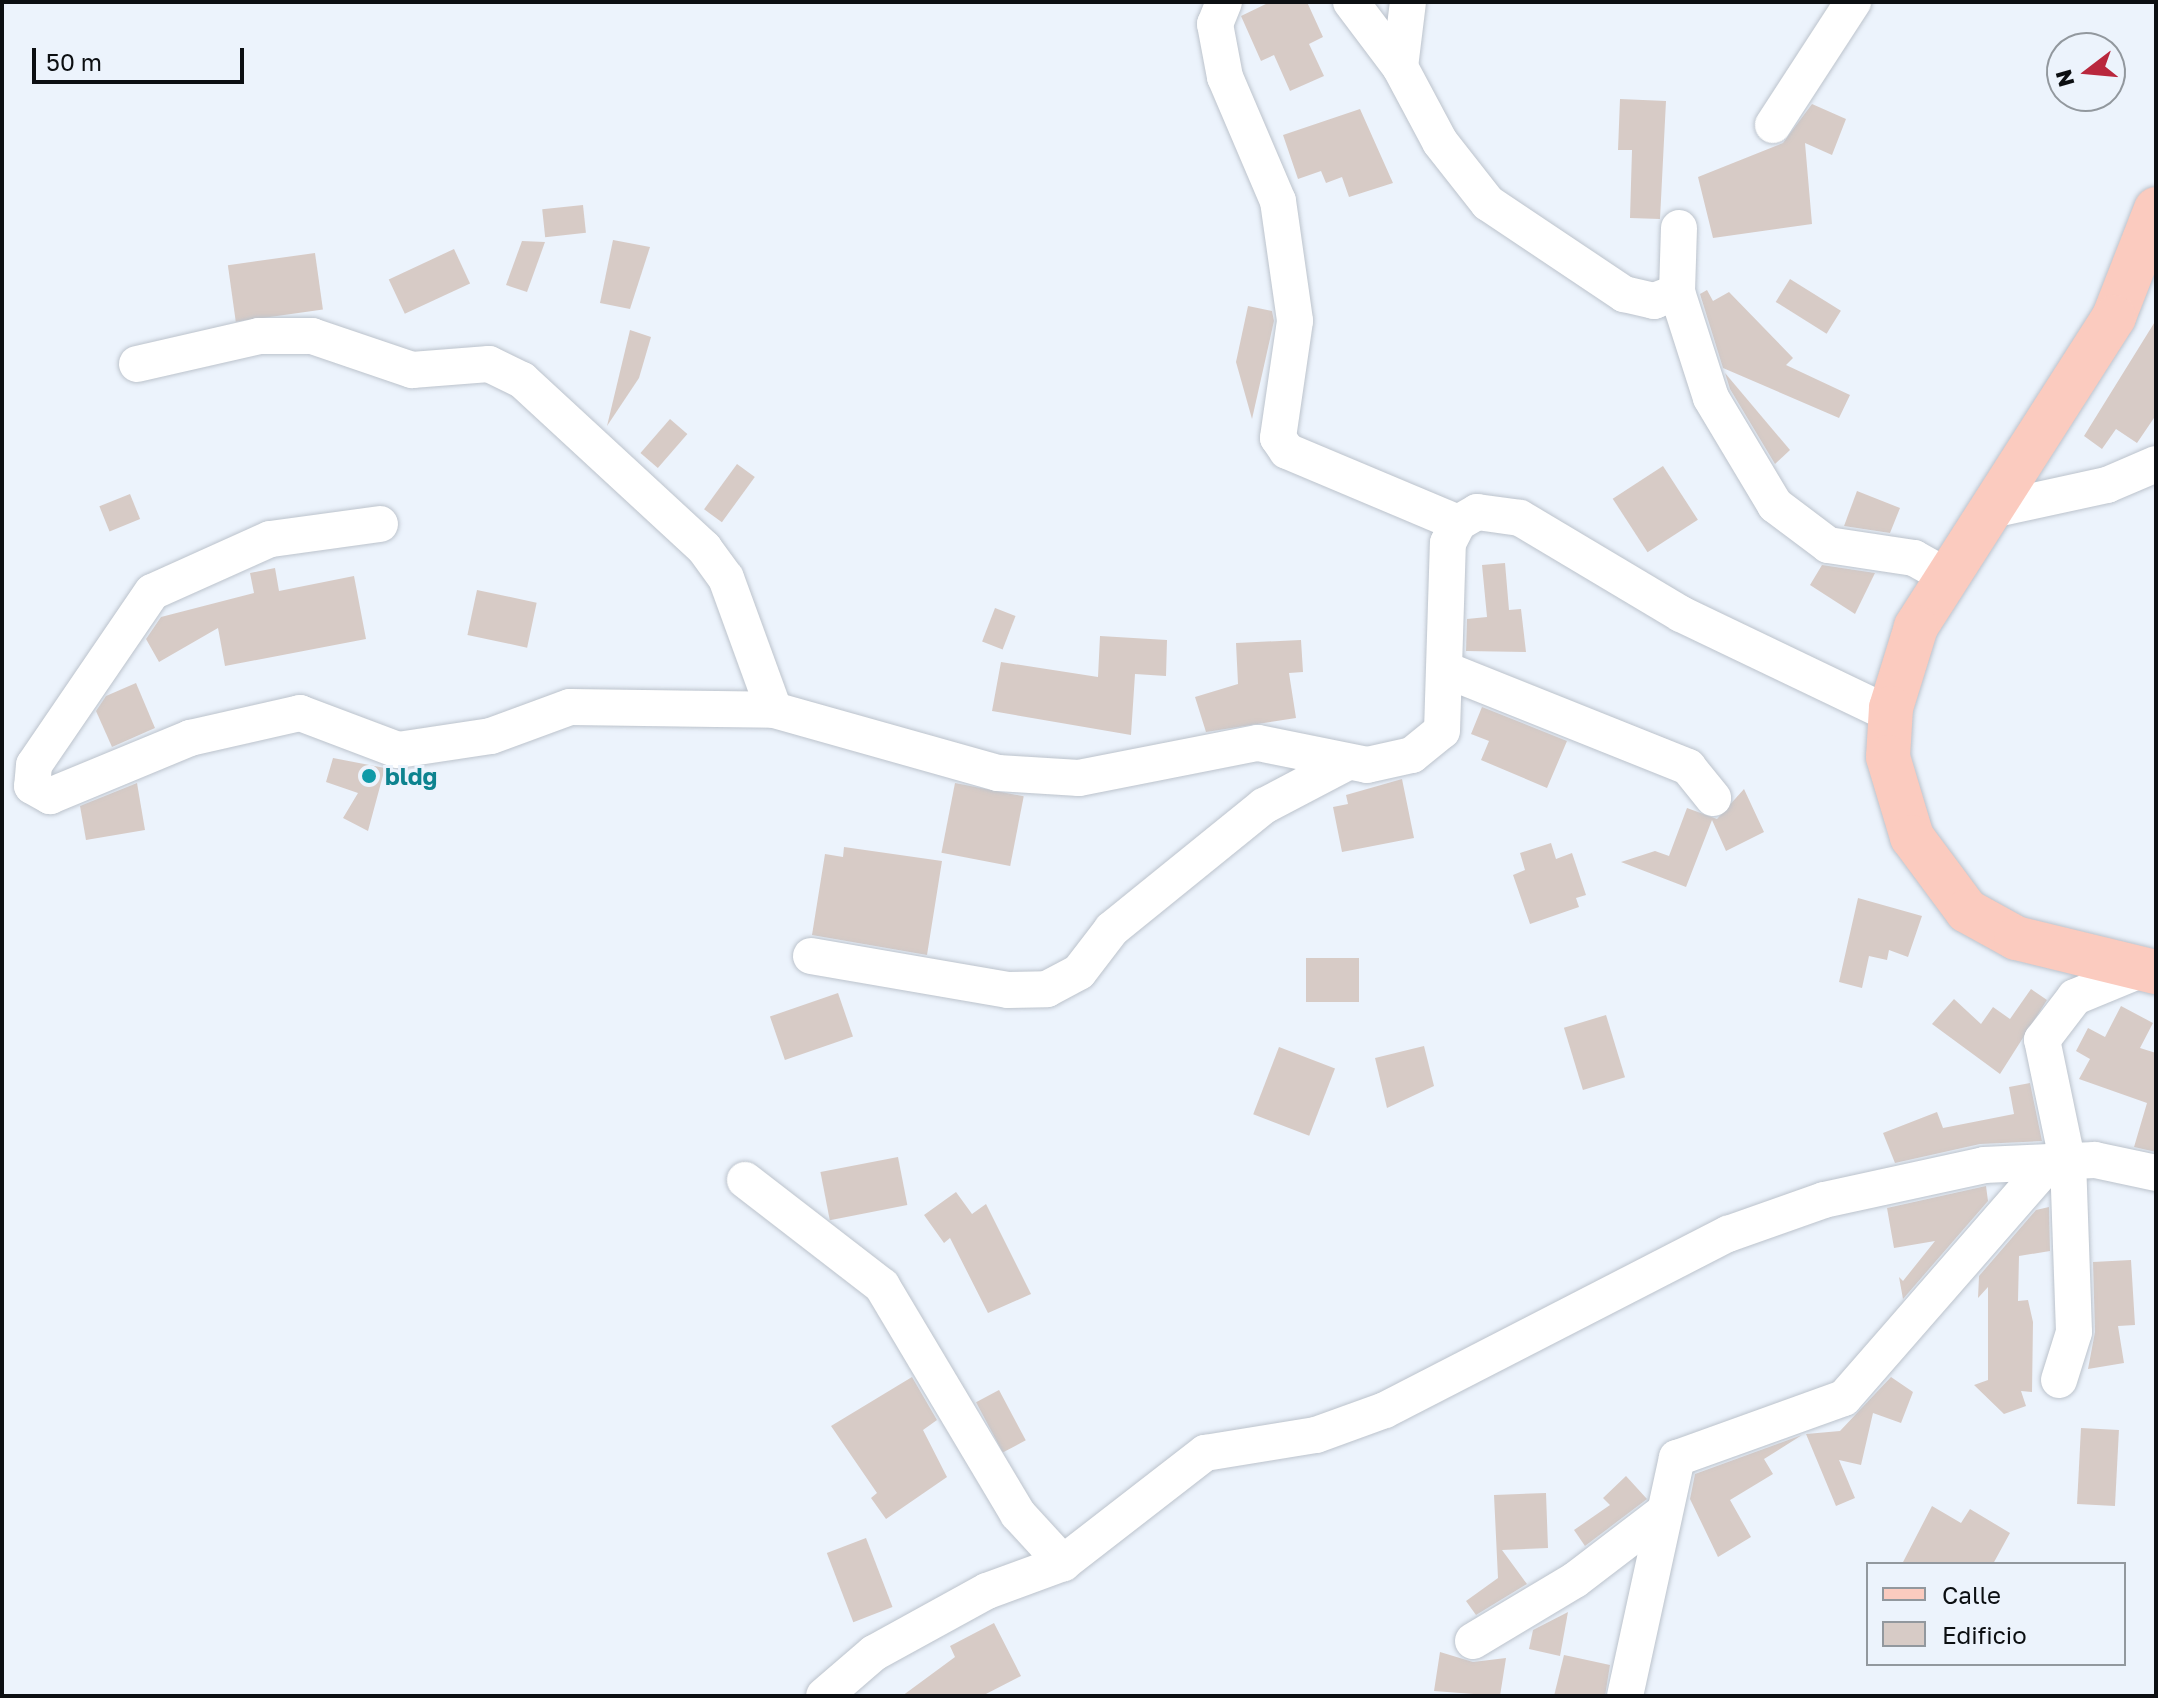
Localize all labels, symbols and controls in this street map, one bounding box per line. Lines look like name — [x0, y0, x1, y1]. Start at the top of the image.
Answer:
scale bar — [36, 32, 248, 82]
north arrow — [2046, 32, 2126, 112]
text: 50 m — [46, 47, 102, 76]
text: N — [2049, 66, 2080, 90]
place label: bldg — [385, 762, 437, 790]
marker: bldg — [360, 767, 378, 785]
legend — [1866, 1562, 2126, 1666]
text: Calle — [1942, 1580, 2001, 1609]
text: Edificio — [1942, 1620, 2027, 1649]

